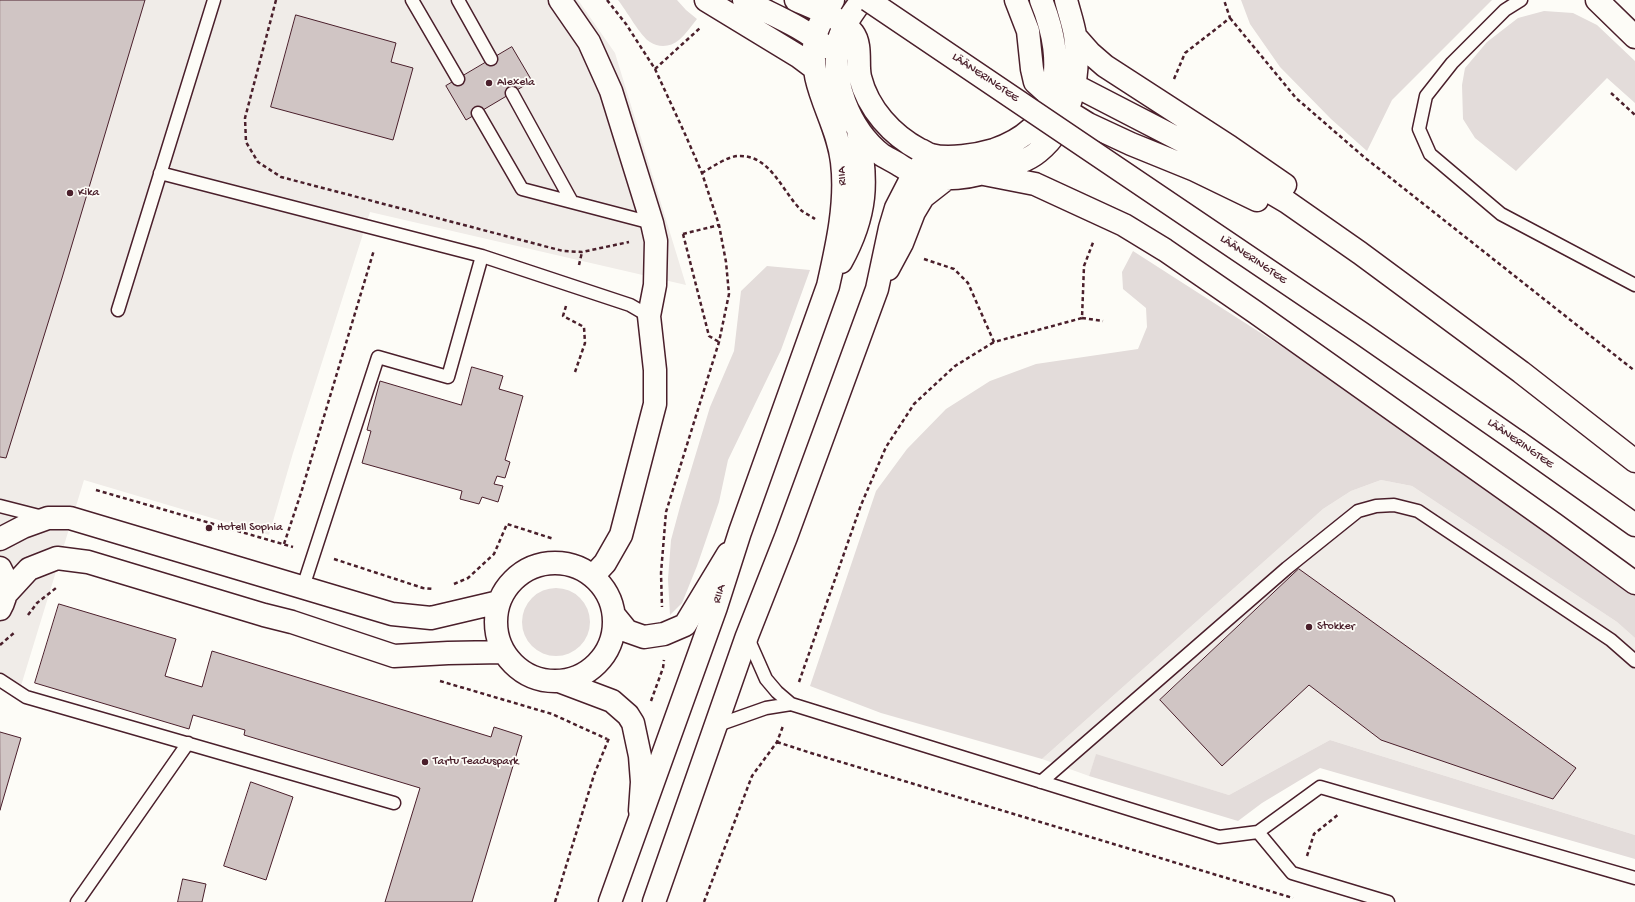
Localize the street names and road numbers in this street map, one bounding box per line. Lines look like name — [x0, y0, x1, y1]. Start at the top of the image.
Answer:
street label: LÄÄNERINGTEE — [949, 50, 1021, 106]
street label: RIIA — [835, 166, 851, 186]
street label: LÄÄNERINGTEE — [1217, 232, 1289, 288]
street label: LÄÄNERINGTEE — [1484, 416, 1556, 472]
street label: RIIA — [710, 583, 730, 605]

